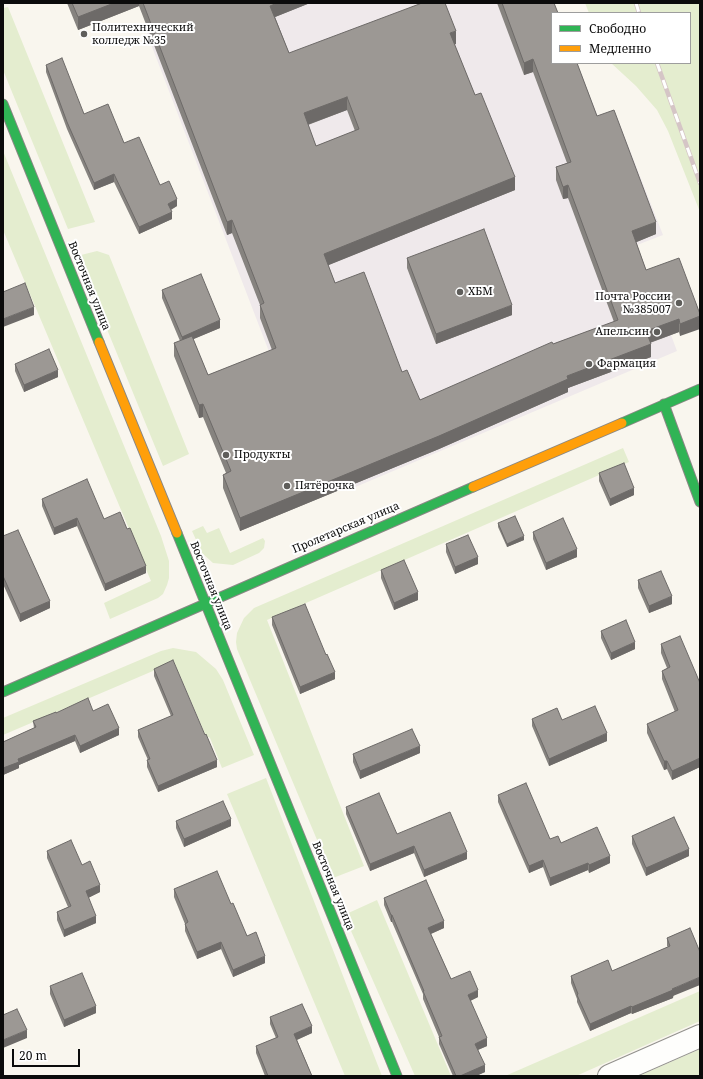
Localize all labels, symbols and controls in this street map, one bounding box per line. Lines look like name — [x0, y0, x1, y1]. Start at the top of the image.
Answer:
legend — [551, 12, 691, 64]
text: Свободно — [589, 20, 646, 37]
place label: Политехнический колледж №35 — [92, 21, 194, 47]
marker: Политехнический колледж №35 — [79, 29, 89, 39]
text: Медленно — [589, 40, 651, 57]
street label: Восточная улица — [65, 240, 113, 332]
place label: ХБМ — [468, 285, 493, 299]
marker: ХБМ — [455, 287, 465, 297]
place label: Почта России №385007 — [595, 290, 671, 316]
marker: Почта России №385007 — [674, 298, 684, 308]
place label: Апельсин — [595, 325, 649, 339]
marker: Апельсин — [652, 327, 662, 337]
place label: Фармация — [597, 357, 656, 371]
marker: Фармация — [584, 359, 594, 369]
place label: Продукты — [234, 448, 290, 462]
marker: Продукты — [221, 450, 231, 460]
place label: Пятёрочка — [295, 479, 355, 493]
marker: Пятёрочка — [282, 481, 292, 491]
street label: Пролетарская улица — [290, 499, 402, 557]
street label: Восточная улица — [187, 540, 235, 632]
street label: Восточная улица — [309, 840, 357, 932]
scale bar — [14, 1041, 82, 1067]
text: 20 m — [19, 1047, 47, 1064]

